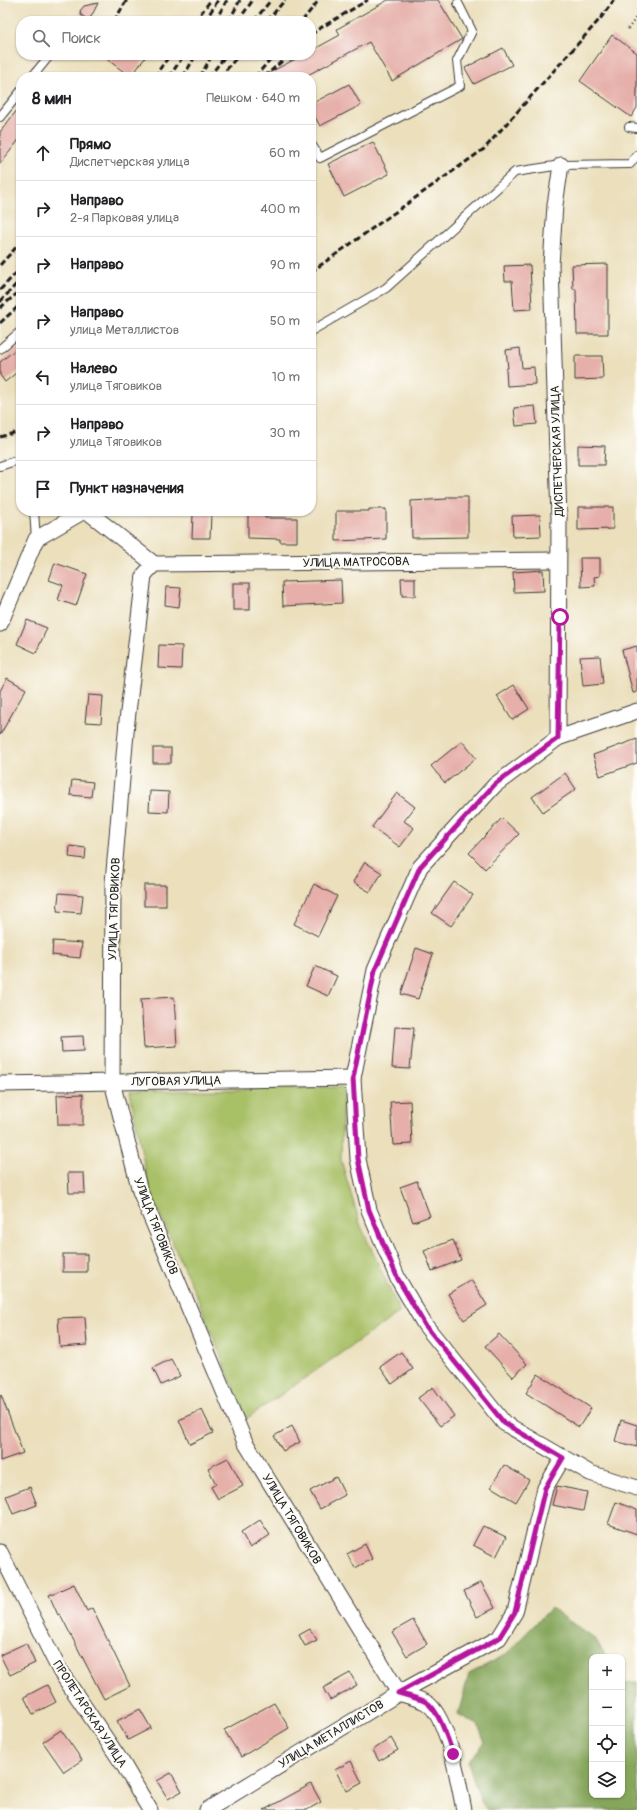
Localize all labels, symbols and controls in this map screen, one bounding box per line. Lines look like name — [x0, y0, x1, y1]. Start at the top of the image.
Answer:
search box — [16, 16, 316, 60]
icon: search — [30, 27, 52, 49]
text: Поиск — [62, 29, 101, 48]
text: 8 мин — [32, 88, 72, 109]
text: Пешком · 640 m — [206, 90, 300, 106]
text: Прямо — [70, 135, 111, 154]
icon: ahead — [32, 142, 54, 164]
text: 60 m — [269, 145, 300, 161]
text: Диспетчерская улица — [70, 154, 190, 170]
text: Направо — [70, 191, 124, 210]
icon: right — [32, 198, 54, 220]
text: 400 m — [260, 201, 300, 217]
text: 2-я Парковая улица — [70, 210, 179, 226]
icon: right — [32, 254, 54, 276]
text: Направо — [70, 255, 124, 274]
text: 90 m — [270, 257, 300, 273]
text: Направо — [70, 303, 124, 322]
icon: right — [32, 310, 54, 332]
text: 50 m — [270, 313, 300, 329]
text: улица Металлистов — [70, 322, 179, 338]
text: Налево — [70, 359, 117, 378]
icon: left — [32, 366, 54, 388]
text: 10 m — [272, 369, 300, 385]
text: улица Тяговиков — [70, 378, 162, 394]
street label: ДИСПЕТЧЕРСКАЯ УЛИЦА — [548, 385, 567, 518]
text: Направо — [70, 415, 124, 434]
icon: right — [32, 422, 54, 444]
text: 30 m — [270, 425, 300, 441]
text: улица Тяговиков — [70, 434, 162, 450]
icon: arrive — [32, 478, 54, 500]
text: Пункт назначения — [70, 479, 184, 498]
street label: УЛИЦА МАТРОСОВА — [302, 554, 410, 571]
route start — [551, 608, 569, 626]
street label: УЛИЦА ТЯГОВИКОВ — [105, 857, 124, 961]
street label: ЛУГОВАЯ УЛИЦА — [130, 1073, 221, 1090]
street label: УЛИЦА ТЯГОВИКОВ — [130, 1176, 181, 1277]
street label: УЛИЦА ТЯГОВИКОВ — [259, 1471, 325, 1567]
map controls — [589, 1654, 625, 1798]
button: + — [589, 1654, 625, 1690]
street label: ПРОЛЕТАРСКАЯ УЛИЦА — [49, 1658, 130, 1771]
button: − — [589, 1690, 625, 1726]
street label: УЛИЦА МЕТАЛЛИСТОВ — [276, 1697, 387, 1772]
button: locate — [589, 1726, 625, 1762]
route end — [444, 1745, 462, 1763]
button: layers — [589, 1762, 625, 1798]

